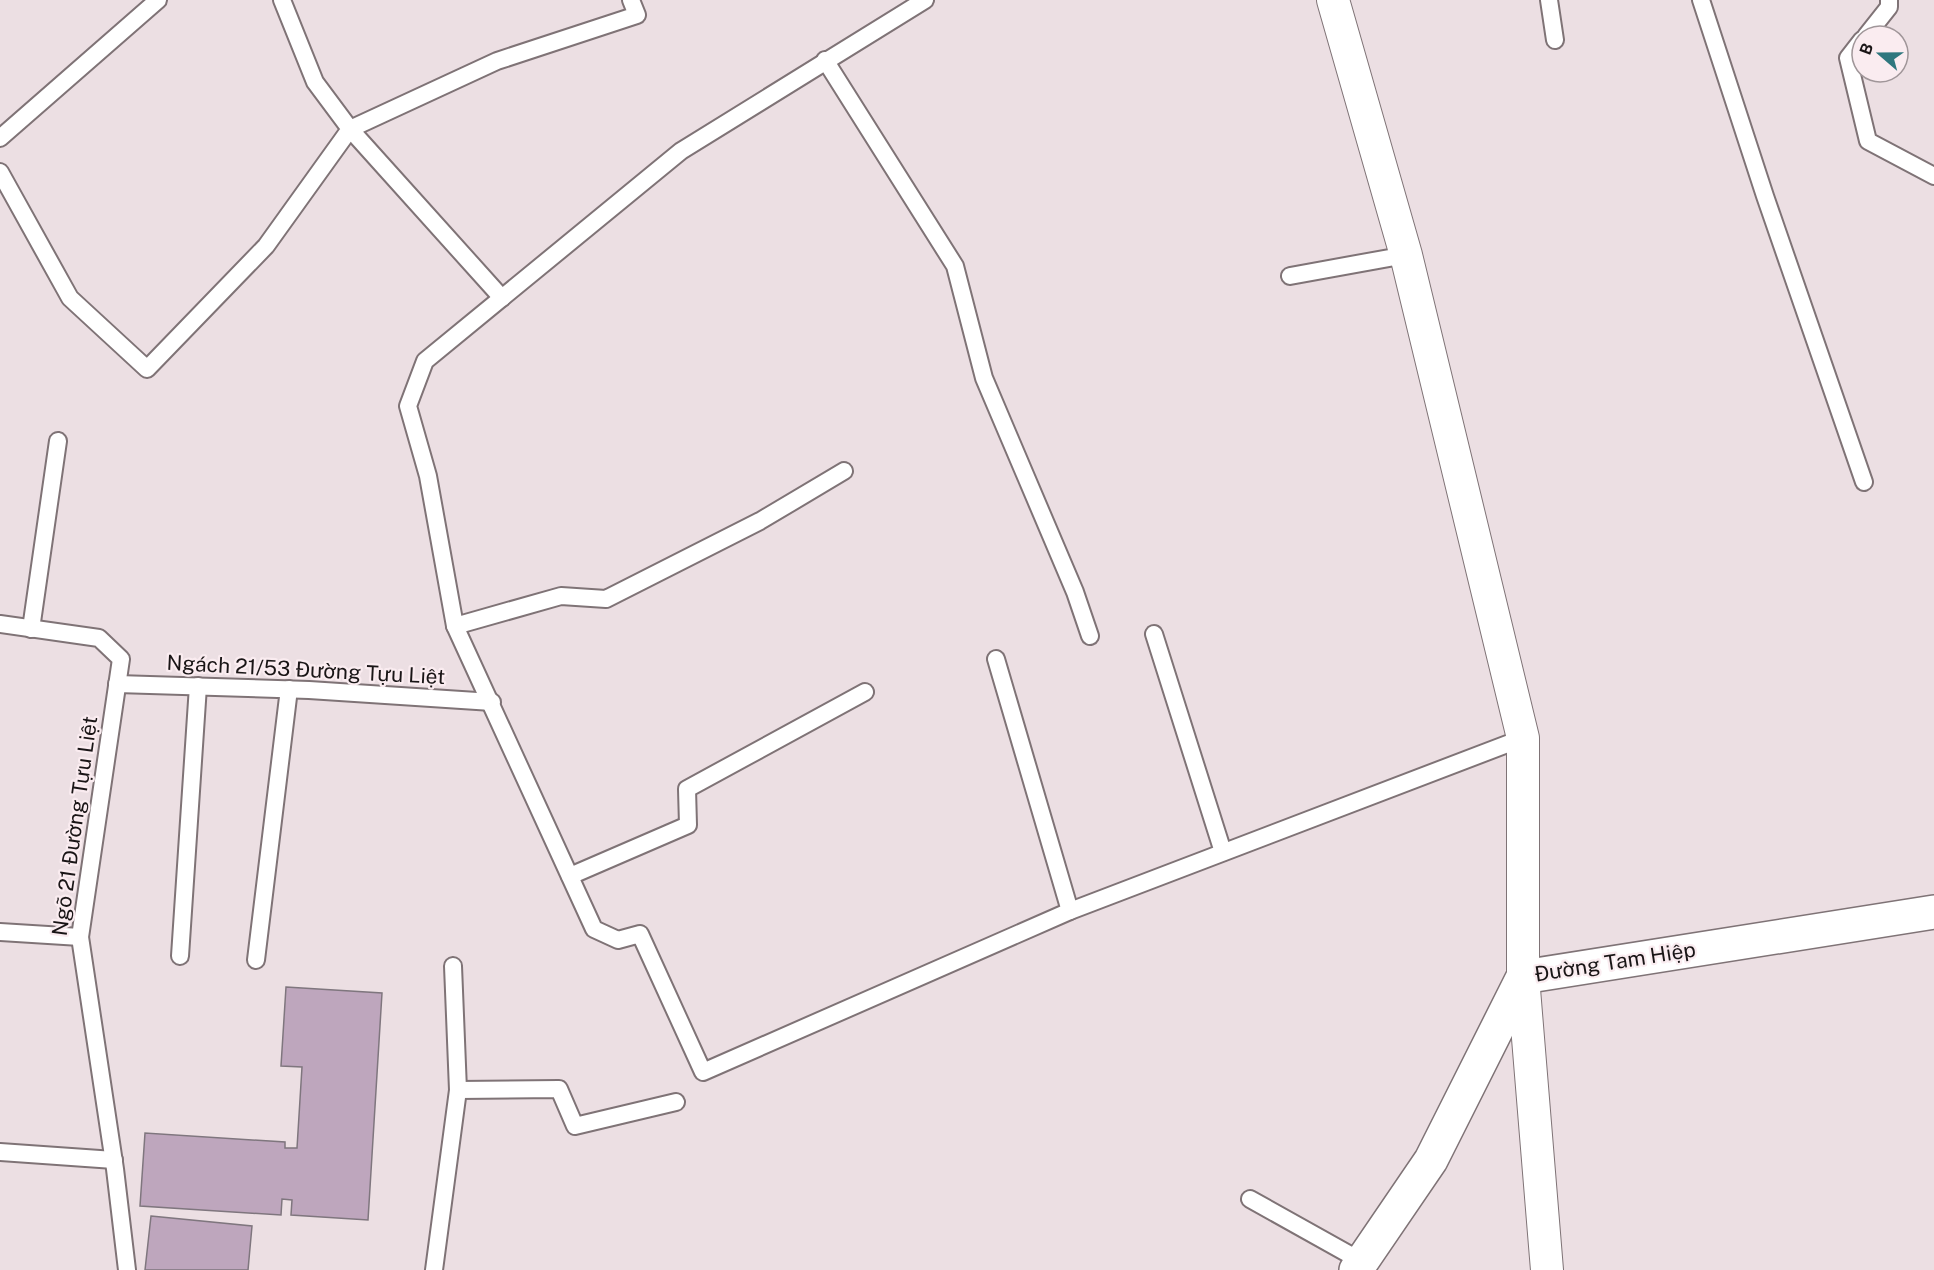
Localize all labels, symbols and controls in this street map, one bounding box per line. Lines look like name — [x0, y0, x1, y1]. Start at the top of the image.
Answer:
north arrow — [1850, 24, 1910, 84]
text: B — [1856, 41, 1877, 57]
street label: Ngách 21/53 Đường Tựu Liệt — [166, 650, 446, 689]
street label: Ngõ 21 Đường Tựu Liệt — [47, 714, 102, 937]
street label: Đường Tam Hiệp — [1533, 936, 1697, 987]

